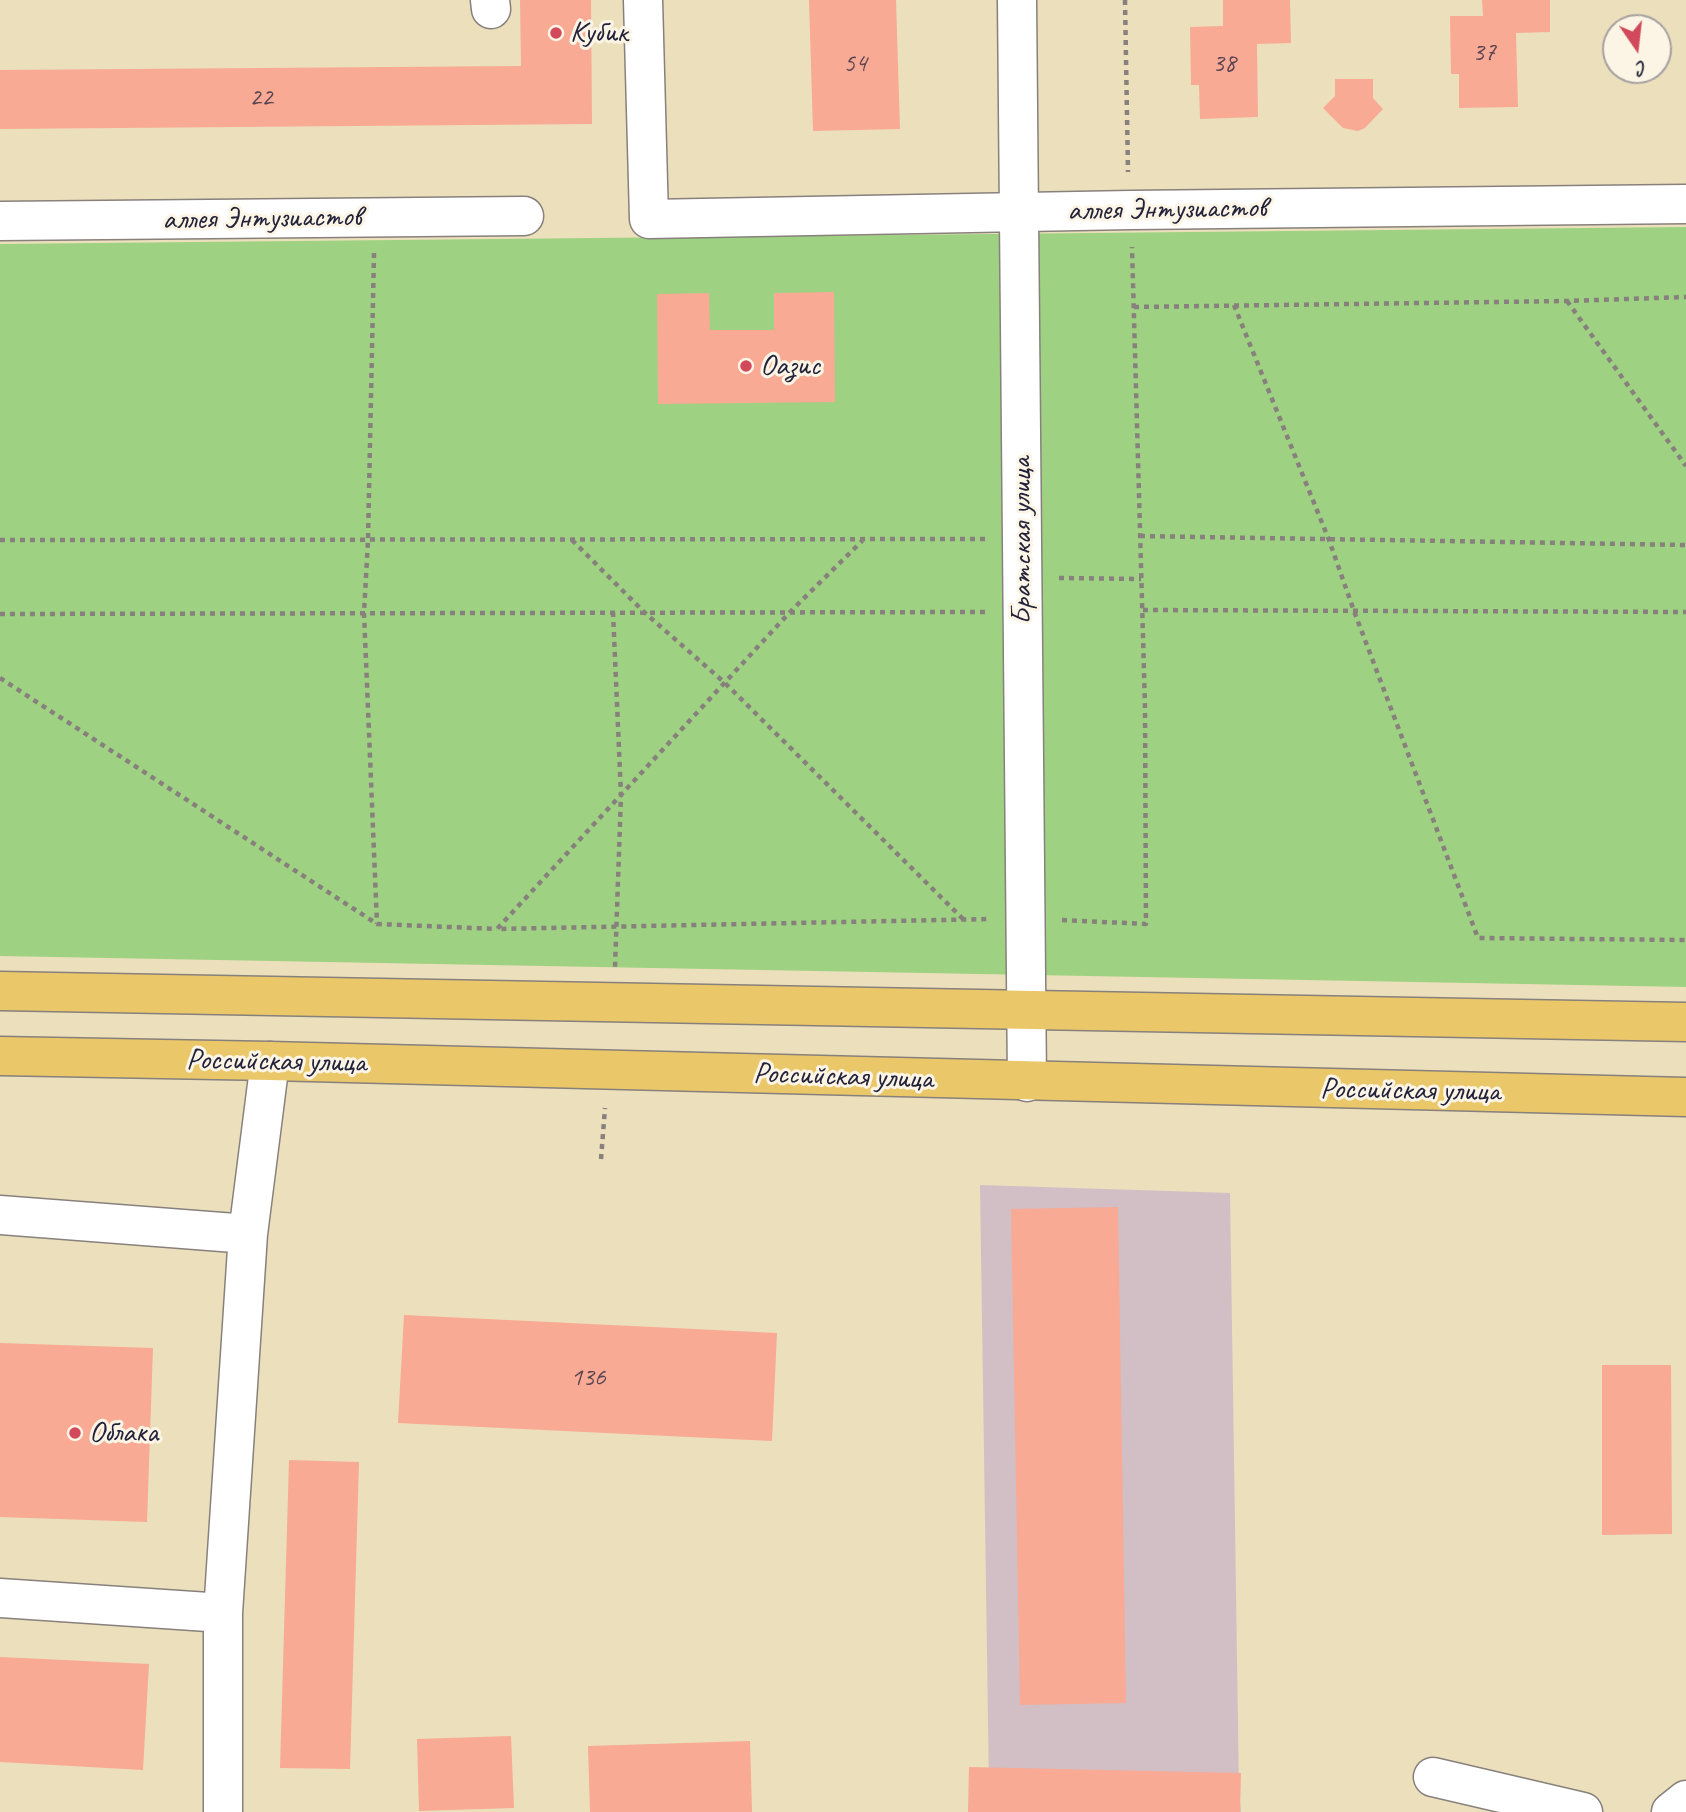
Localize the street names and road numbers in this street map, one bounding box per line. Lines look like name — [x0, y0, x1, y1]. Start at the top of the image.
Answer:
street label: аллея Энтузиастов — [1067, 190, 1267, 230]
street label: аллея Энтузиастов — [162, 199, 362, 239]
street label: Братская улица — [1004, 457, 1040, 625]
street label: Российская улица — [186, 1042, 366, 1082]
street label: Российская улица — [753, 1056, 933, 1098]
street label: Российская улица — [1320, 1071, 1500, 1111]

